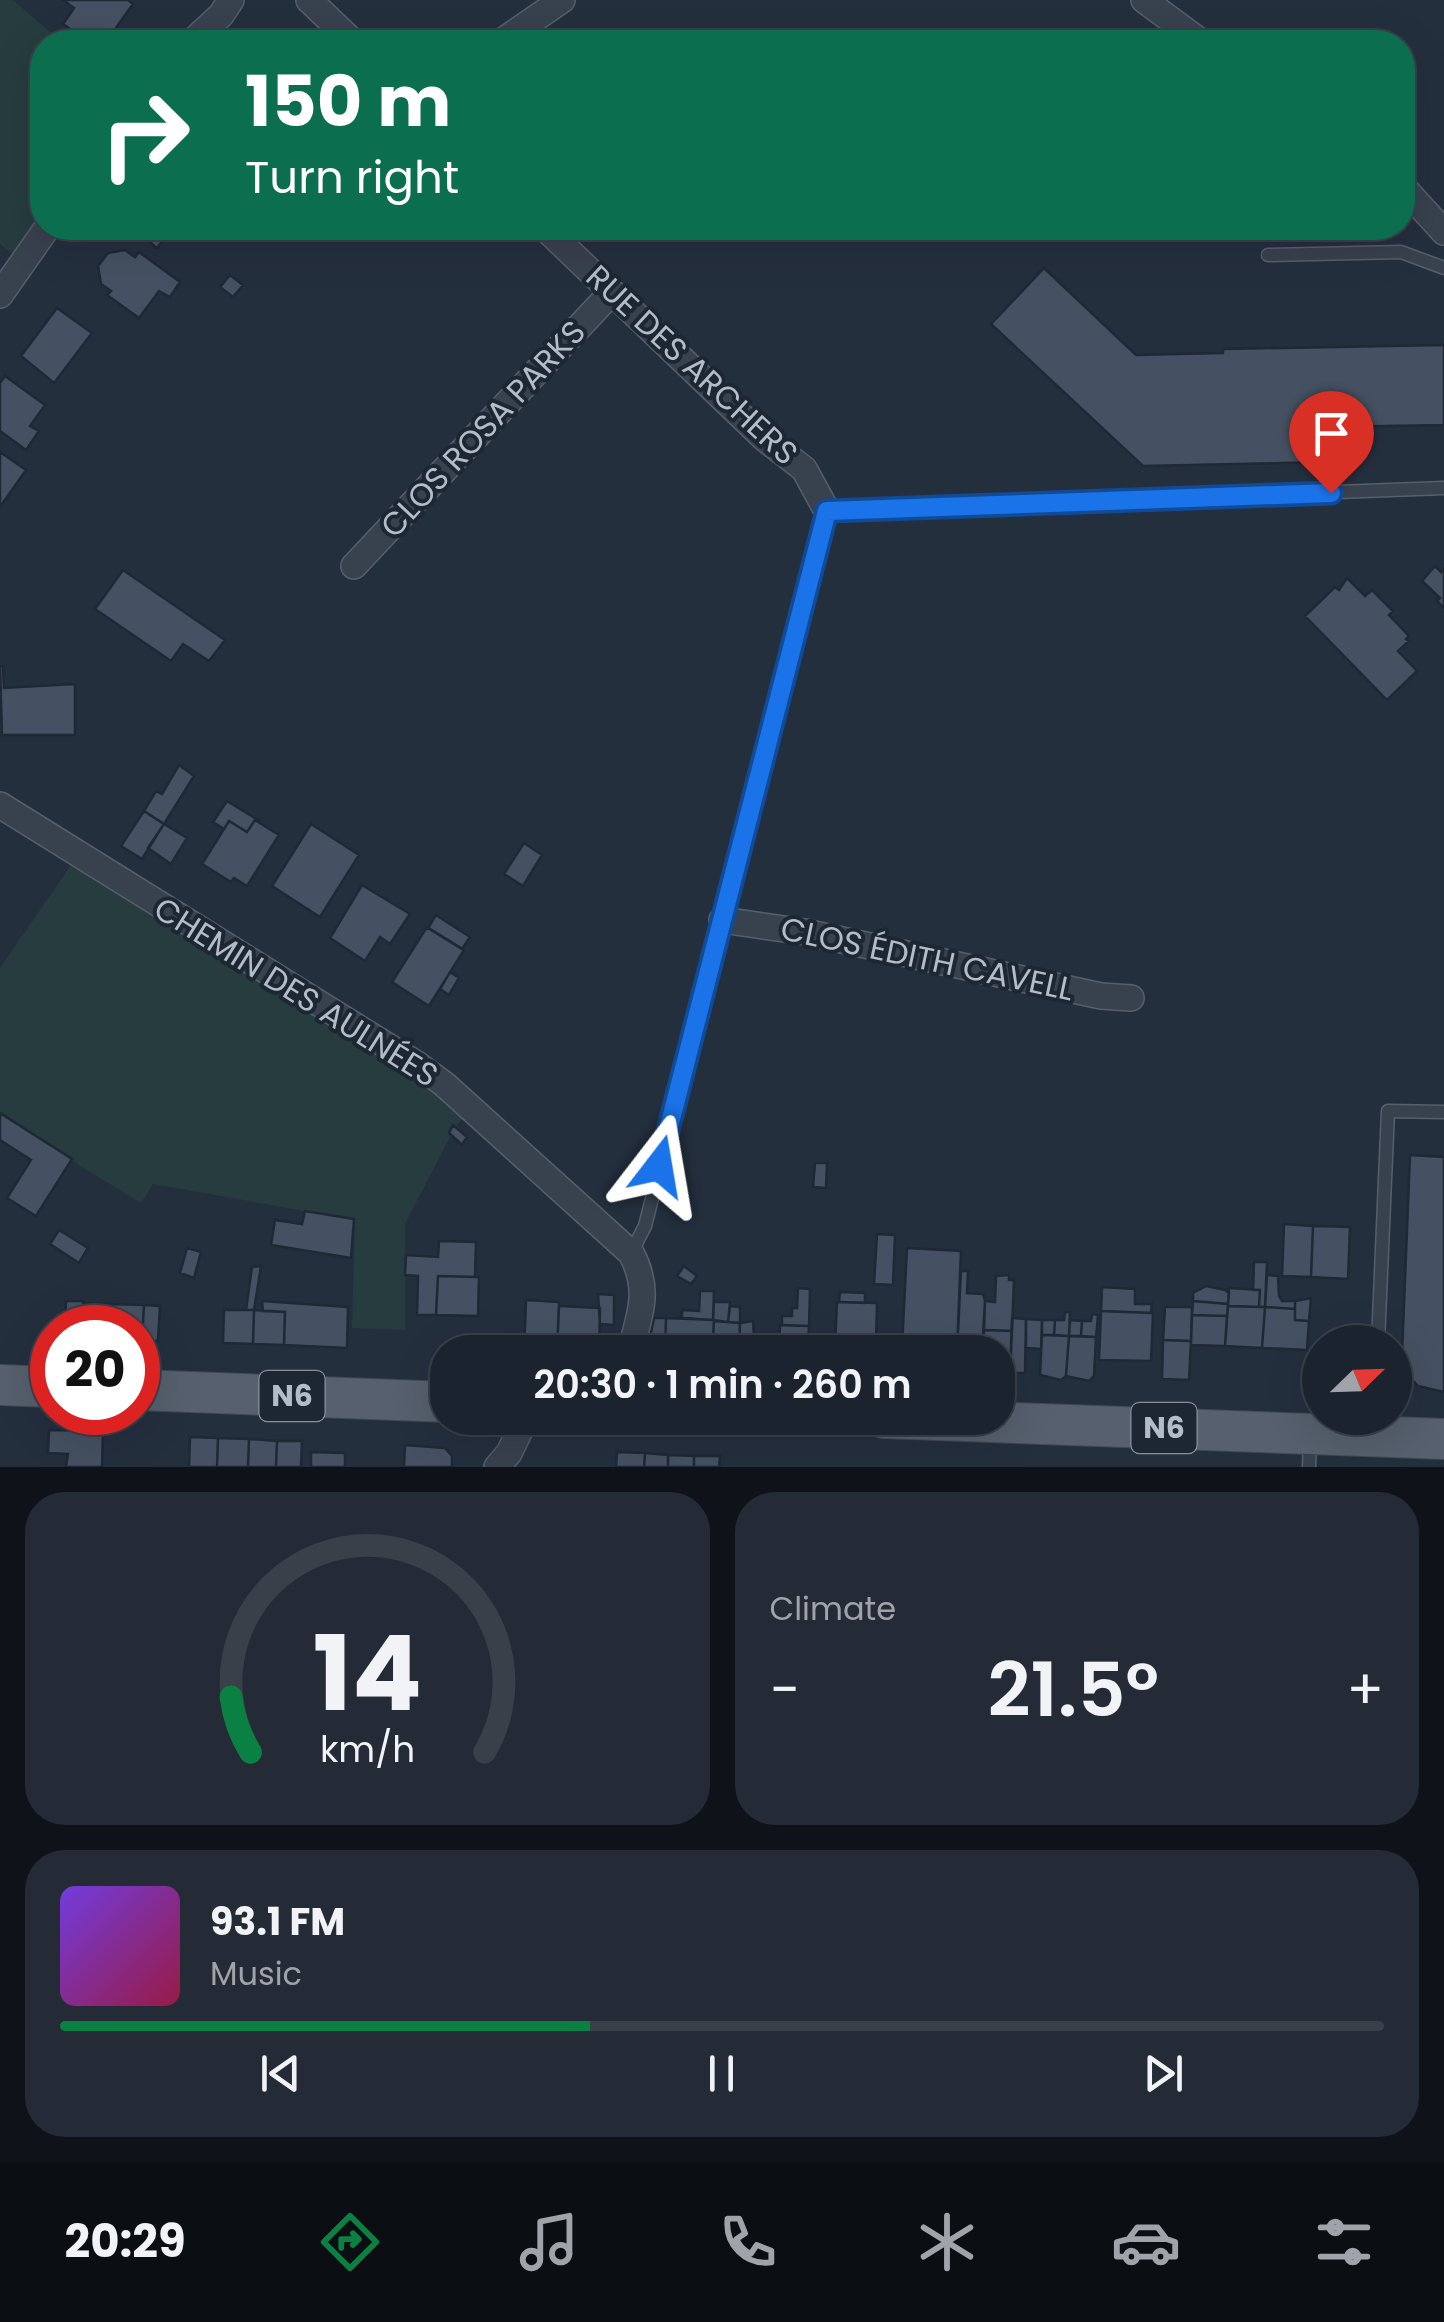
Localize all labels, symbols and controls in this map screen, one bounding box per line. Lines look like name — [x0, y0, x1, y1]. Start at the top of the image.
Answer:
text: 150 m — [245, 52, 451, 151]
icon: right — [80, 70, 210, 200]
text: Turn right — [245, 146, 459, 209]
street label: RUE DES ARCHERS — [576, 254, 808, 475]
street label: CLOS ROSA PARKS — [370, 310, 595, 547]
pin — [1289, 391, 1374, 494]
icon: arrive — [1304, 406, 1359, 461]
street label: CHEMIN DES AULNÉES — [146, 886, 447, 1097]
street label: CLOS ÉDITH CAVELL — [777, 906, 1078, 1012]
position arrow — [607, 1114, 711, 1218]
speed limit sign: 20 — [30, 1305, 160, 1435]
north arrow — [1302, 1325, 1412, 1435]
map controls — [1302, 1325, 1412, 1435]
text: 20:30 · 1 min · 260 m — [533, 1358, 912, 1411]
road number: N6 — [260, 1371, 324, 1421]
road number: N6 — [1132, 1403, 1196, 1453]
text: Climate — [770, 1586, 896, 1631]
text: 14 — [312, 1601, 422, 1746]
text: 21.5° — [987, 1637, 1159, 1742]
text: − — [770, 1651, 800, 1728]
text: + — [1346, 1651, 1384, 1728]
text: km/h — [320, 1724, 415, 1775]
text: 93.1 FM — [210, 1895, 345, 1948]
text: Music — [210, 1951, 302, 1996]
icon: previous — [253, 2046, 308, 2101]
icon: pause — [694, 2046, 749, 2101]
icon: next — [1136, 2046, 1191, 2101]
icon: directions — [315, 2207, 385, 2277]
icon: music — [514, 2207, 584, 2277]
icon: phone — [713, 2207, 783, 2277]
icon: climate — [912, 2207, 982, 2277]
icon: car — [1111, 2207, 1181, 2277]
icon: filters — [1309, 2207, 1379, 2277]
text: 20:29 — [64, 2210, 186, 2273]

